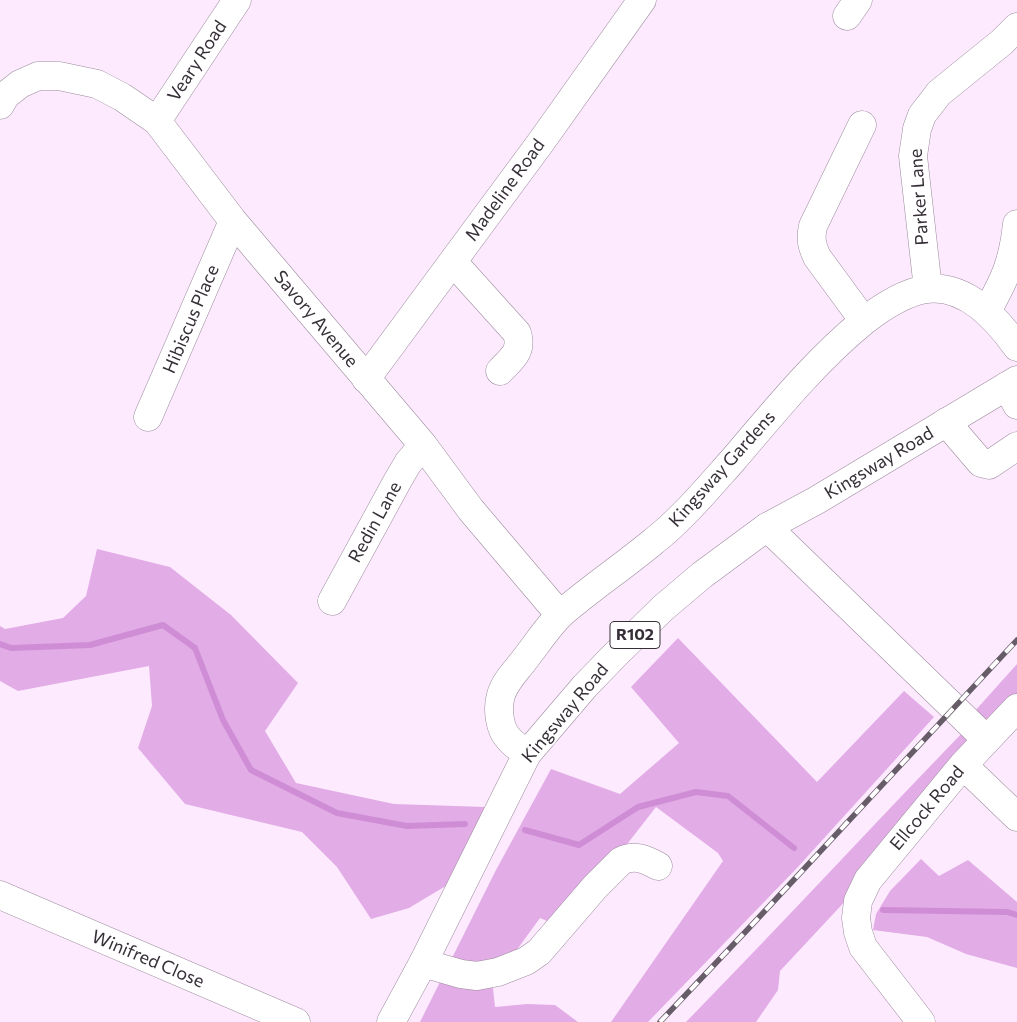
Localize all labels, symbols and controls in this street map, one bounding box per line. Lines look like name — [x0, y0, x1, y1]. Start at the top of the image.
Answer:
street label: Veary Road — [163, 17, 231, 105]
street label: Madeline Road — [461, 135, 549, 245]
street label: Parker Lane — [905, 148, 933, 246]
street label: Hibiscus Place — [158, 261, 224, 377]
street label: Savory Avenue — [269, 266, 363, 372]
street label: Kingsway Gardens — [664, 406, 780, 532]
street label: Kingsway Road — [821, 422, 937, 504]
street label: Redin Lane — [344, 478, 406, 566]
road number: R102 — [610, 622, 660, 648]
street label: Kingsway Road — [517, 659, 613, 767]
street label: Ellcock Road — [885, 761, 969, 855]
street label: Winifred Close — [88, 926, 208, 992]

